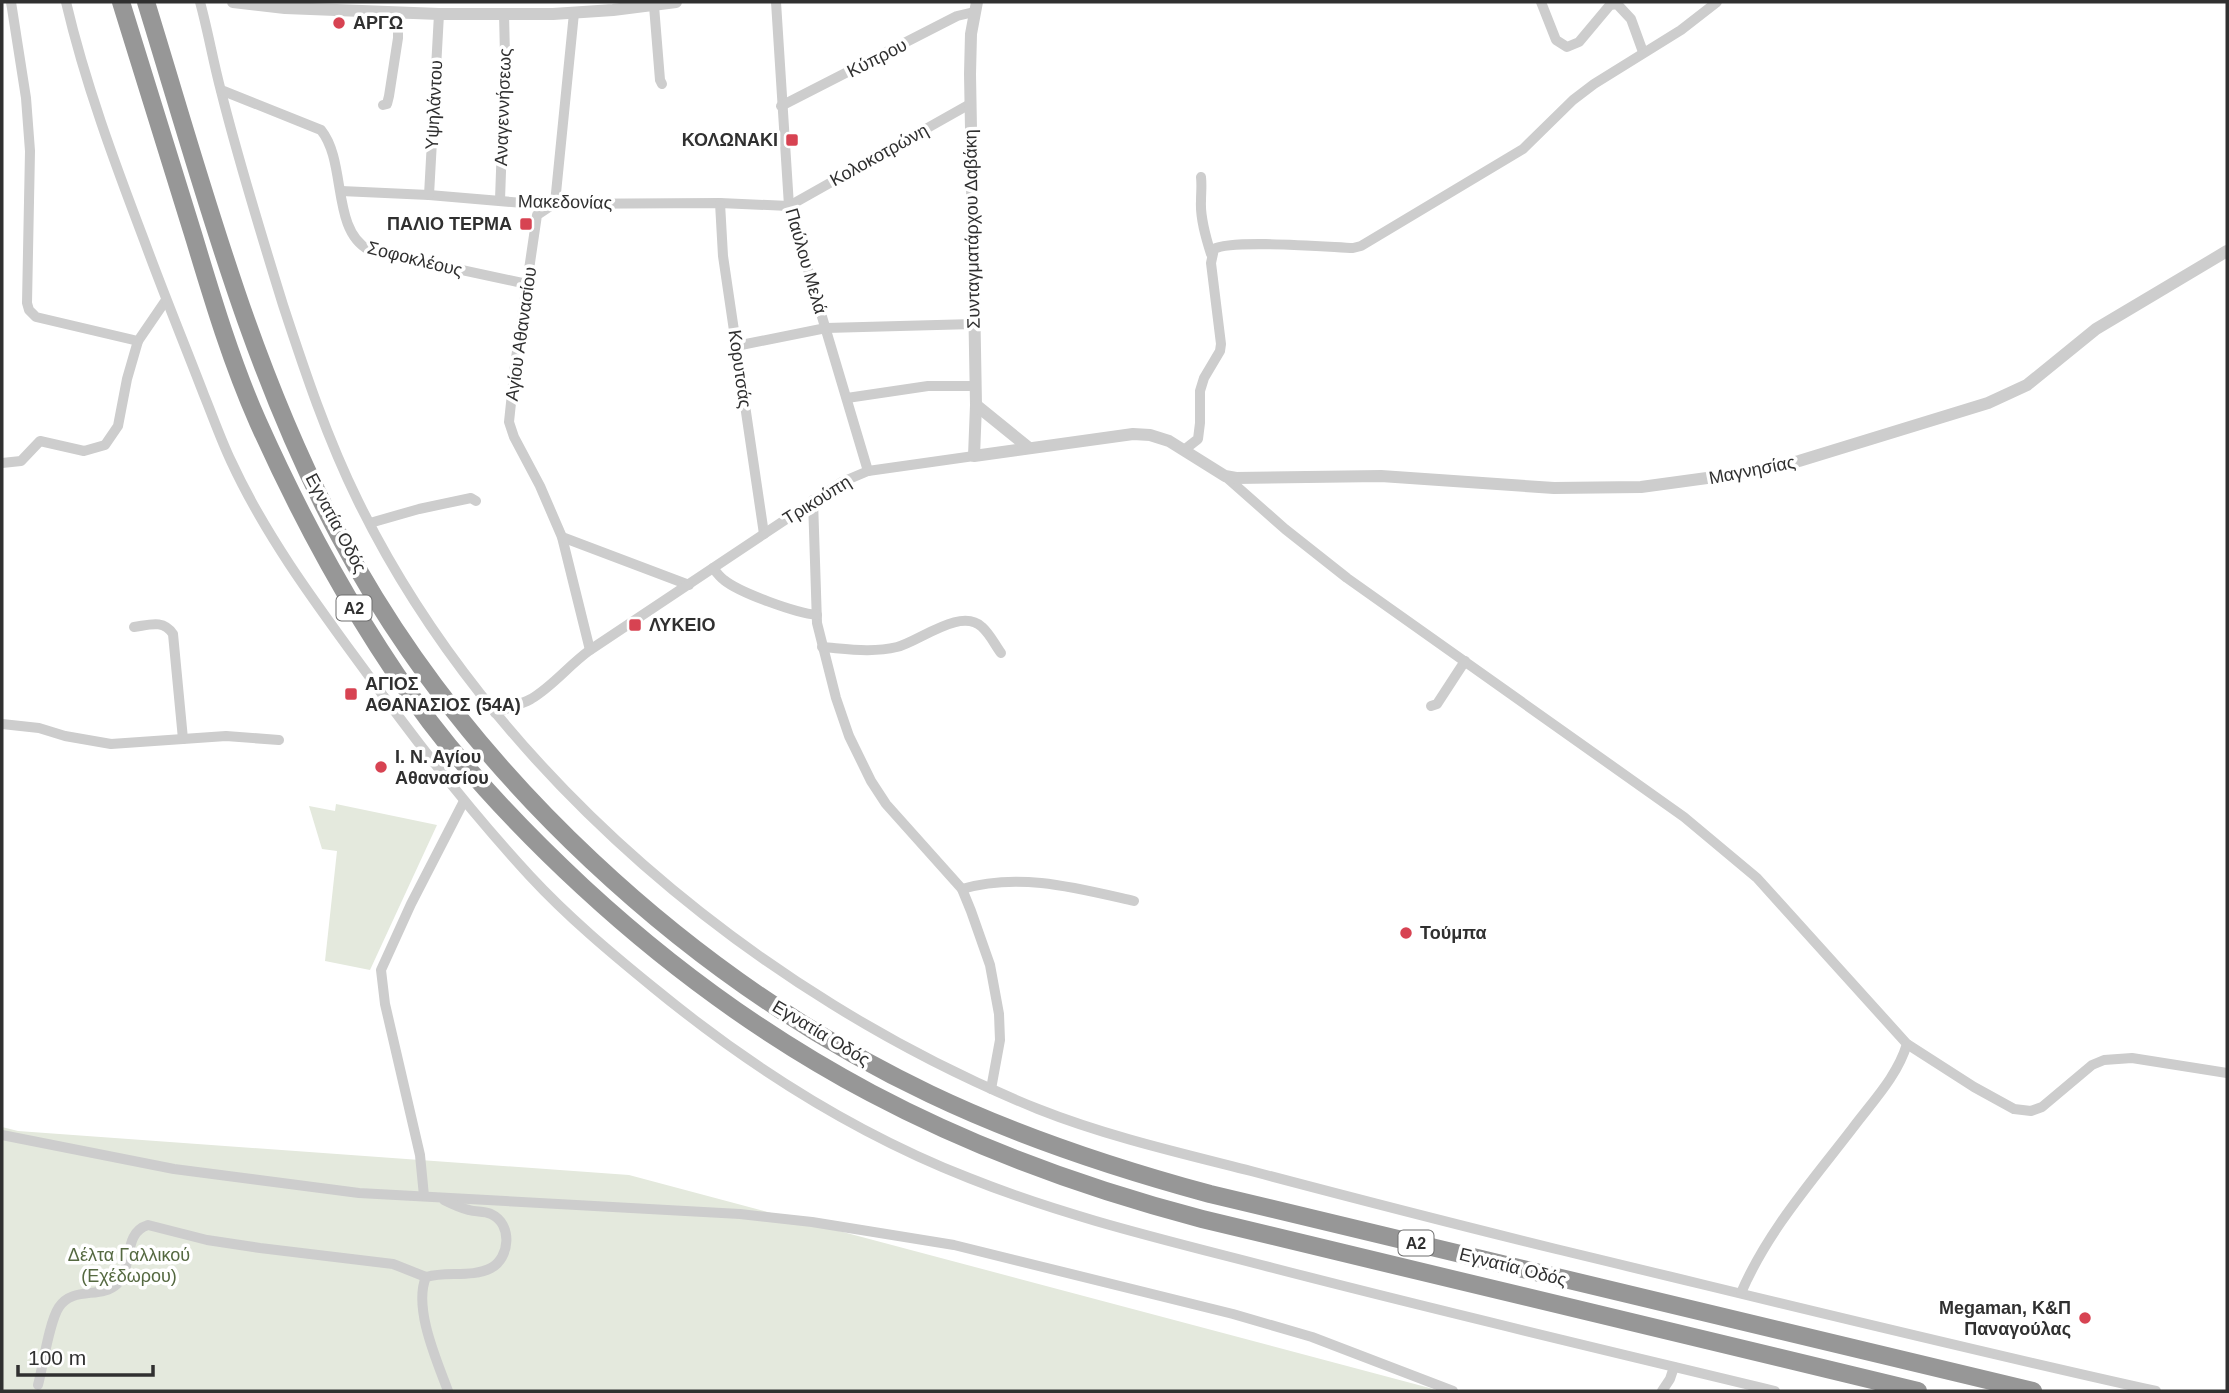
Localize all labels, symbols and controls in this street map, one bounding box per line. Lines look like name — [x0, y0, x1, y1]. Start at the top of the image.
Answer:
place label: ΑΡΓΩ — [353, 13, 403, 33]
marker: ΑΡΓΩ — [331, 15, 347, 31]
street label: Κύπρου — [844, 34, 910, 82]
street label: Αναγεννήσεως — [491, 47, 515, 166]
street label: Υψηλάντου — [422, 60, 446, 150]
street label: Κολοκοτρώνη — [826, 120, 932, 190]
street label: Συνταγματάρχου Δαβάκη — [960, 129, 984, 329]
place label: ΚΟΛΩΝΑΚΙ — [682, 130, 778, 150]
marker: ΚΟΛΩΝΑΚΙ — [784, 132, 800, 148]
street label: Μακεδονίας — [518, 191, 613, 213]
street label: Παύλου Μελά — [781, 206, 831, 316]
place label: ΠΑΛΙΟ ΤΕΡΜΑ — [387, 214, 512, 234]
marker: ΠΑΛΙΟ ΤΕΡΜΑ — [518, 216, 534, 232]
street label: Σοφοκλέους — [365, 238, 465, 281]
street label: Αγίου Αθανασίου — [502, 266, 540, 402]
street label: Κορυτσάς — [725, 329, 755, 410]
street label: Μαγνησίας — [1707, 452, 1797, 488]
street label: Εγνατία Οδός — [301, 470, 371, 576]
street label: Τρικούπη — [779, 471, 855, 529]
road number: Α2 — [336, 596, 372, 621]
place label: ΛΥΚΕΙΟ — [649, 615, 715, 635]
marker: ΛΥΚΕΙΟ — [627, 617, 643, 633]
place label: ΑΓΙΟΣ ΑΘΑΝΑΣΙΟΣ (54Α) — [365, 674, 521, 715]
marker: ΑΓΙΟΣ ΑΘΑΝΑΣΙΟΣ (54Α) — [343, 686, 359, 702]
place label: Ι. Ν. Αγίου Αθανασίου — [395, 747, 489, 788]
marker: Ι. Ν. Αγίου Αθανασίου — [373, 759, 389, 775]
place label: Τούμπα — [1420, 923, 1487, 943]
marker: Τούμπα — [1398, 925, 1414, 941]
street label: Εγνατία Οδός — [769, 996, 873, 1070]
road number: Α2 — [1398, 1231, 1434, 1256]
street label: Εγνατία Οδός — [1457, 1244, 1569, 1290]
park label: Δέλτα Γαλλικού (Εχέδωρου) — [68, 1245, 190, 1286]
place label: Megaman, Κ&Π Παναγούλας — [1939, 1298, 2071, 1339]
marker: Megaman, Κ&Π Παναγούλας — [2077, 1310, 2093, 1326]
scale bar — [18, 1334, 152, 1378]
text: 100 m — [28, 1346, 86, 1369]

